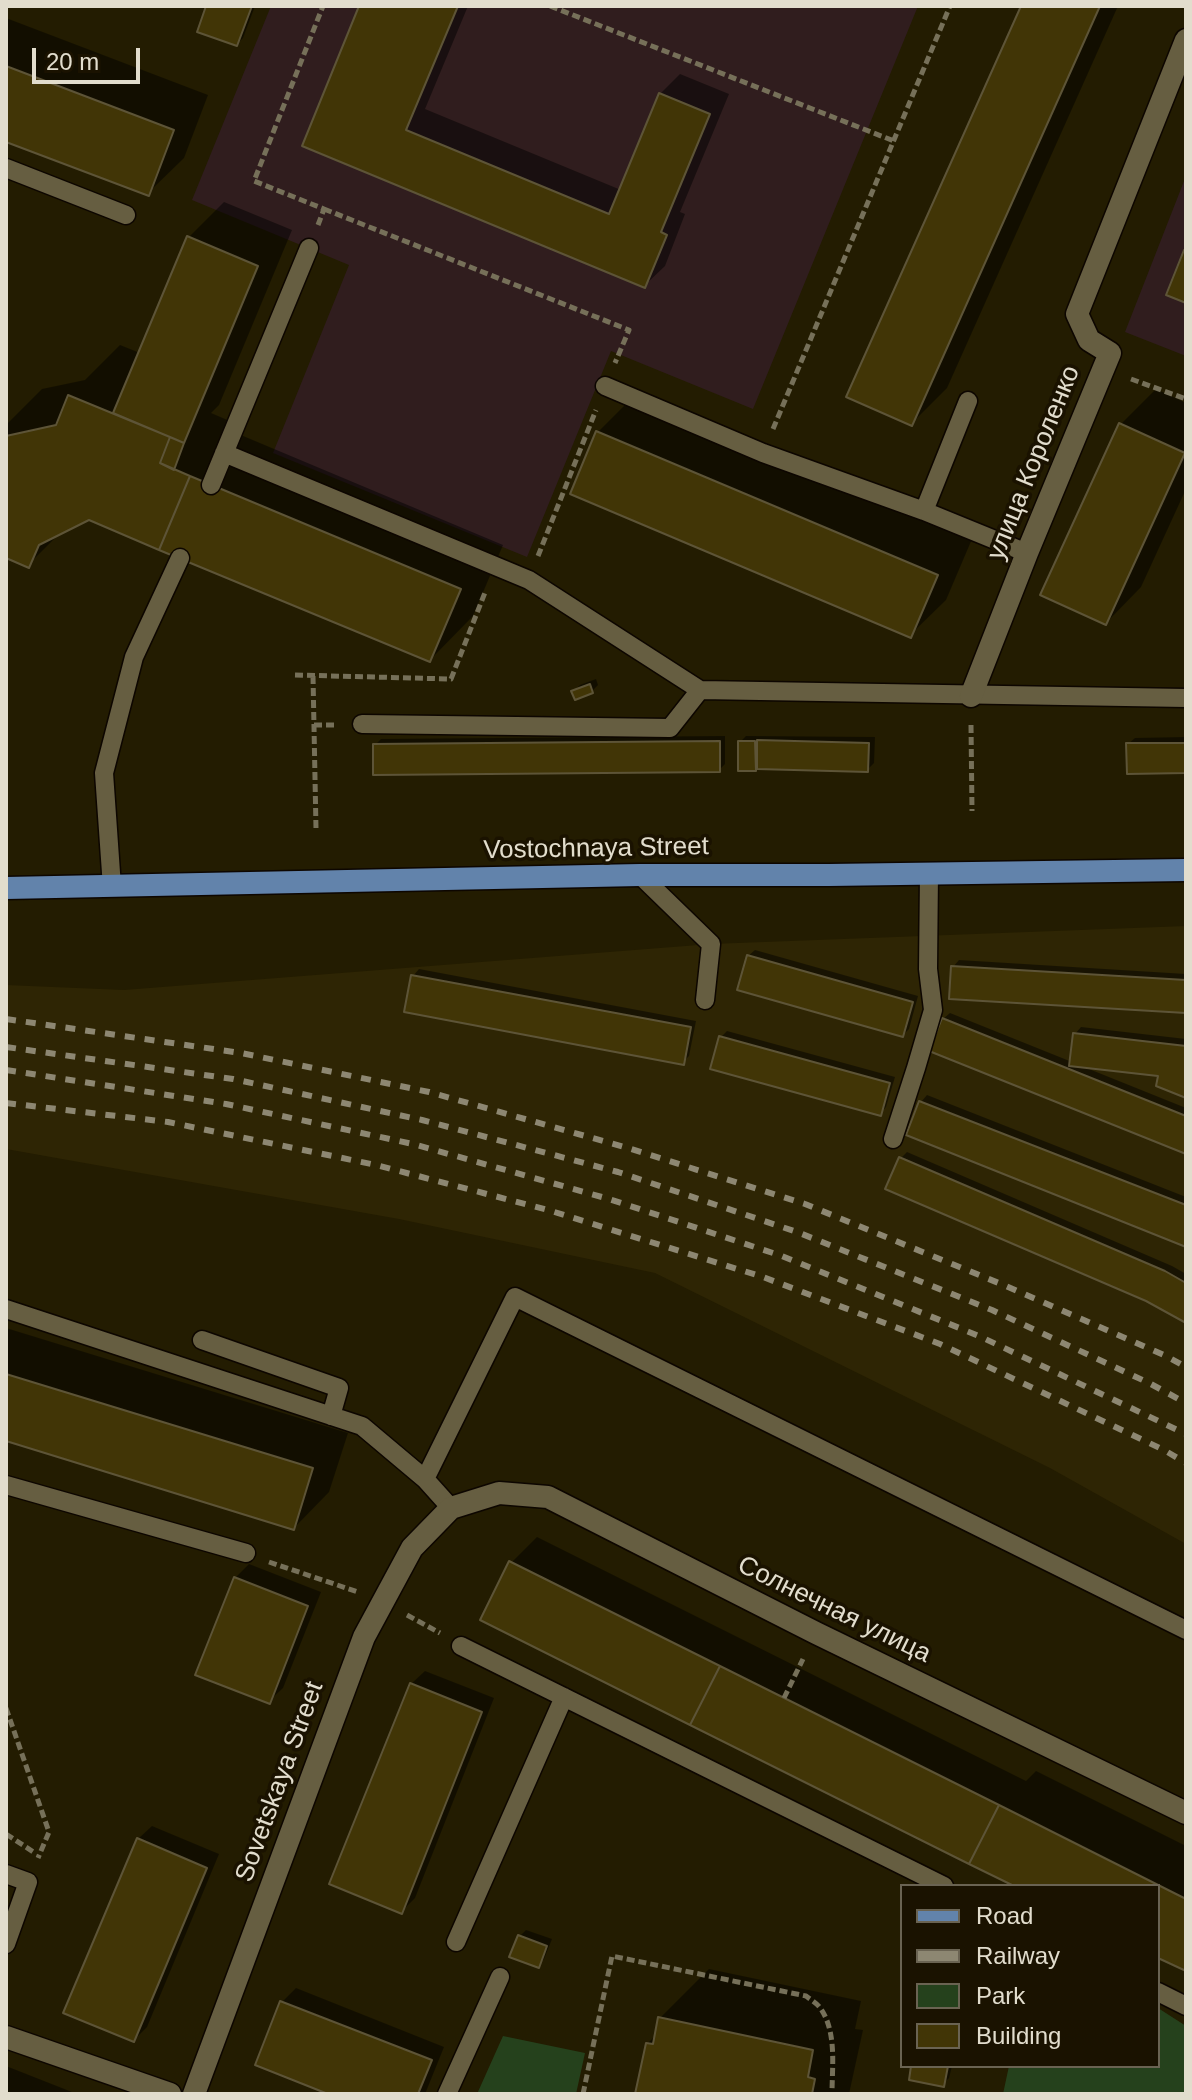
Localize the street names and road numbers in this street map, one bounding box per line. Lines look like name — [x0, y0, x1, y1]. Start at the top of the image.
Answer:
street label: улица Короленко — [981, 361, 1087, 565]
street label: Vostochnaya Street — [483, 831, 709, 867]
street label: Солнечная улица — [732, 1550, 936, 1670]
street label: Sovetskaya Street — [229, 1678, 331, 1886]

